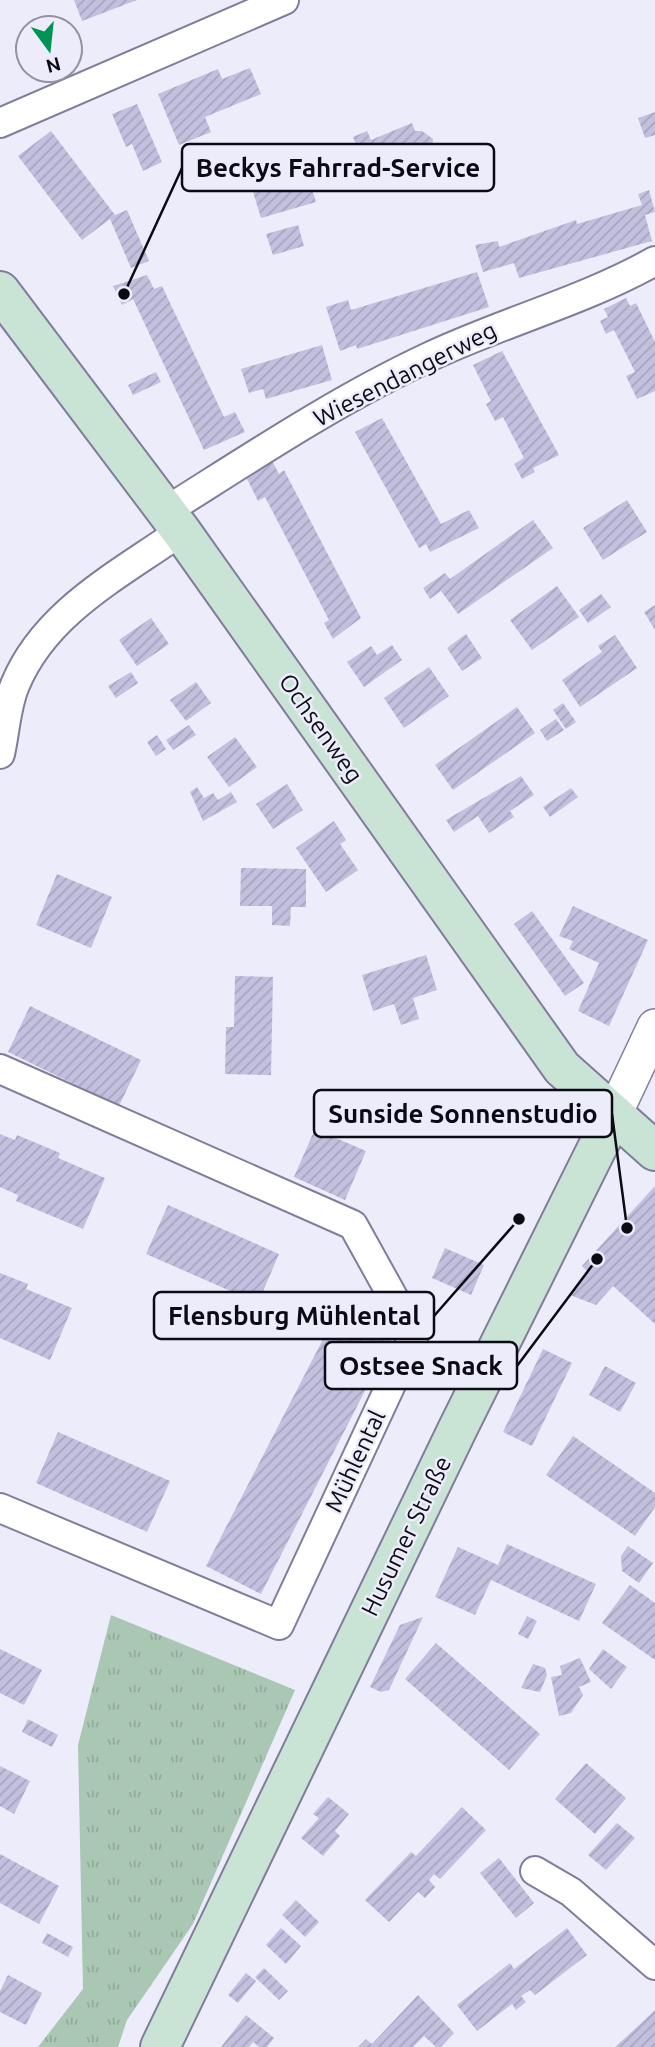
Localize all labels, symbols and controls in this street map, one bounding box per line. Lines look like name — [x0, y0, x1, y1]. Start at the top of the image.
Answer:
north arrow — [14, 14, 84, 84]
text: N — [44, 53, 63, 78]
callout: Beckys Fahrrad-Service — [182, 144, 494, 191]
text: Beckys Fahrrad-Service — [196, 153, 480, 182]
street label: Wiesendangerweg — [309, 316, 501, 432]
street label: Ochsenweg — [274, 668, 368, 788]
callout: Sunside Sonnenstudio — [314, 1090, 612, 1137]
text: Sunside Sonnenstudio — [328, 1099, 598, 1128]
callout: Flensburg Mühlental — [154, 1292, 434, 1339]
text: Flensburg Mühlental — [168, 1301, 420, 1330]
callout: Ostsee Snack — [325, 1342, 517, 1389]
text: Ostsee Snack — [339, 1351, 503, 1380]
street label: Mühlental — [320, 1406, 390, 1516]
street label: Husumer Straße — [356, 1452, 456, 1620]

